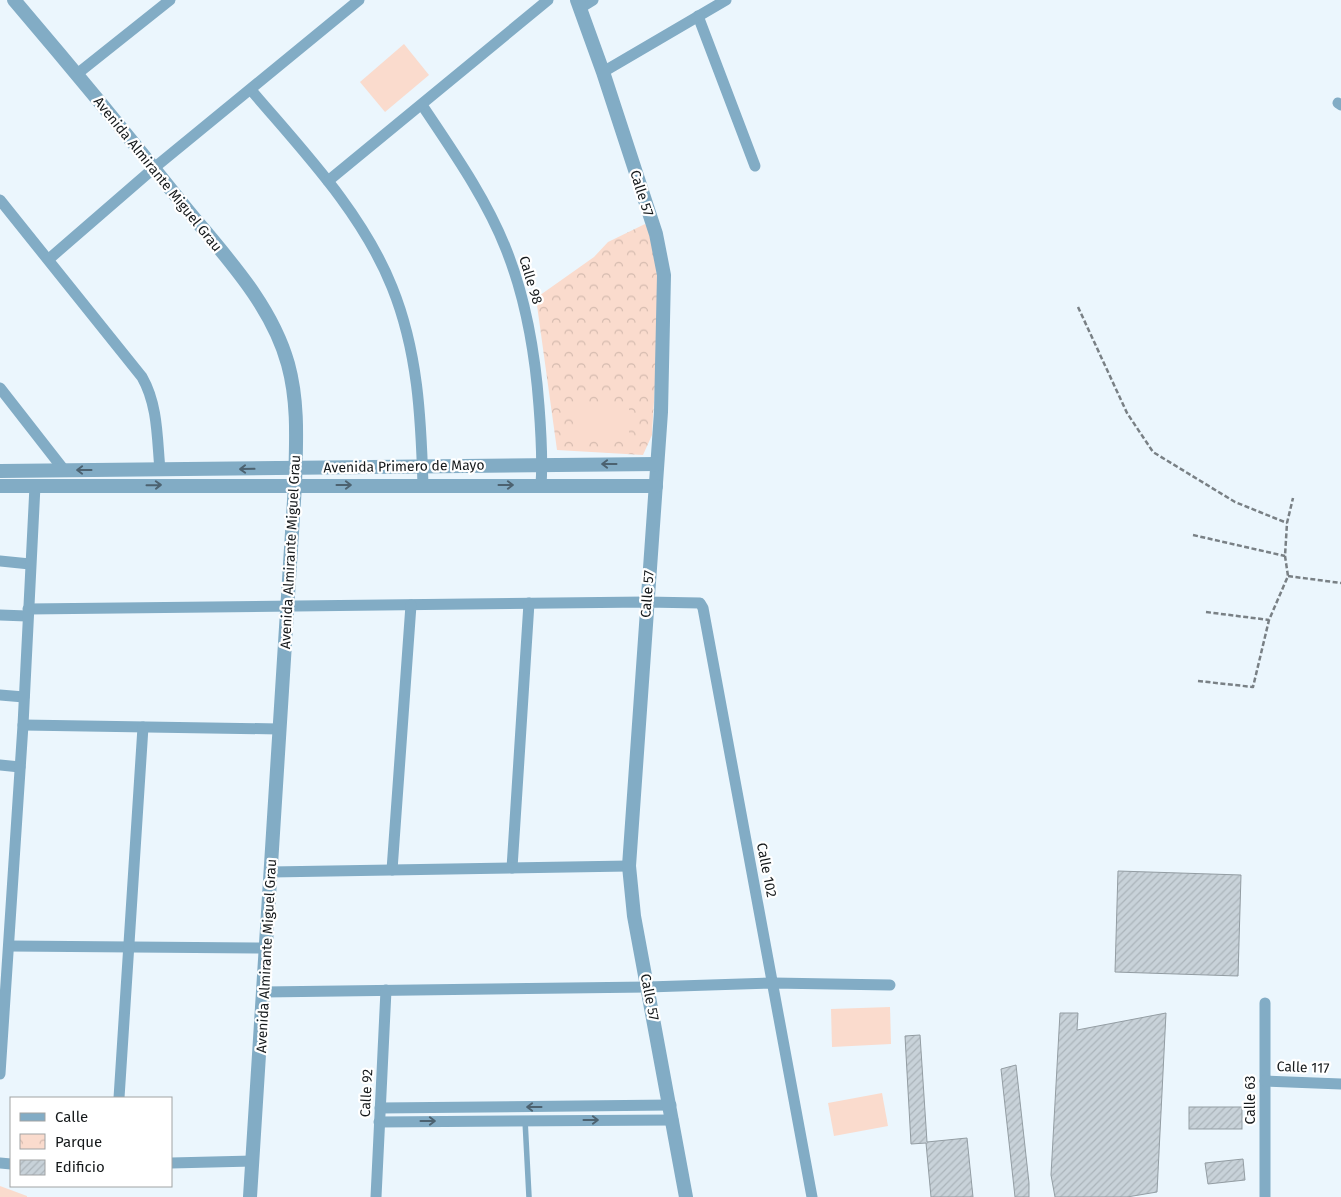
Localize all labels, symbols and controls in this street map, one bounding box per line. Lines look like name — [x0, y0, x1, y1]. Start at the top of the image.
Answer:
street label: Avenida Almirante Miguel Grau — [90, 93, 225, 255]
street label: Calle 57 — [626, 168, 657, 218]
street label: Calle 98 — [515, 254, 546, 307]
street label: Avenida Almirante Miguel Grau — [277, 455, 304, 650]
street label: Avenida Primero de Mayo — [323, 457, 485, 476]
one-way arrow — [601, 459, 617, 469]
one-way arrow — [239, 464, 256, 474]
one-way arrow — [77, 465, 93, 475]
one-way arrow — [145, 480, 161, 490]
one-way arrow — [335, 480, 351, 490]
one-way arrow — [498, 480, 514, 490]
street label: Calle 57 — [637, 570, 658, 618]
street label: Calle 102 — [753, 841, 780, 899]
street label: Avenida Almirante Miguel Grau — [253, 859, 280, 1054]
street label: Calle 57 — [637, 972, 662, 1022]
street label: Calle 117 — [1276, 1058, 1330, 1077]
street label: Calle 92 — [357, 1068, 376, 1118]
street label: Calle 63 — [1242, 1076, 1259, 1124]
legend — [10, 1097, 172, 1187]
one-way arrow — [527, 1102, 543, 1111]
text: Calle — [55, 1108, 88, 1126]
one-way arrow — [582, 1115, 598, 1125]
one-way arrow — [420, 1116, 436, 1126]
text: Parque — [55, 1133, 102, 1151]
text: Edificio — [55, 1158, 105, 1176]

